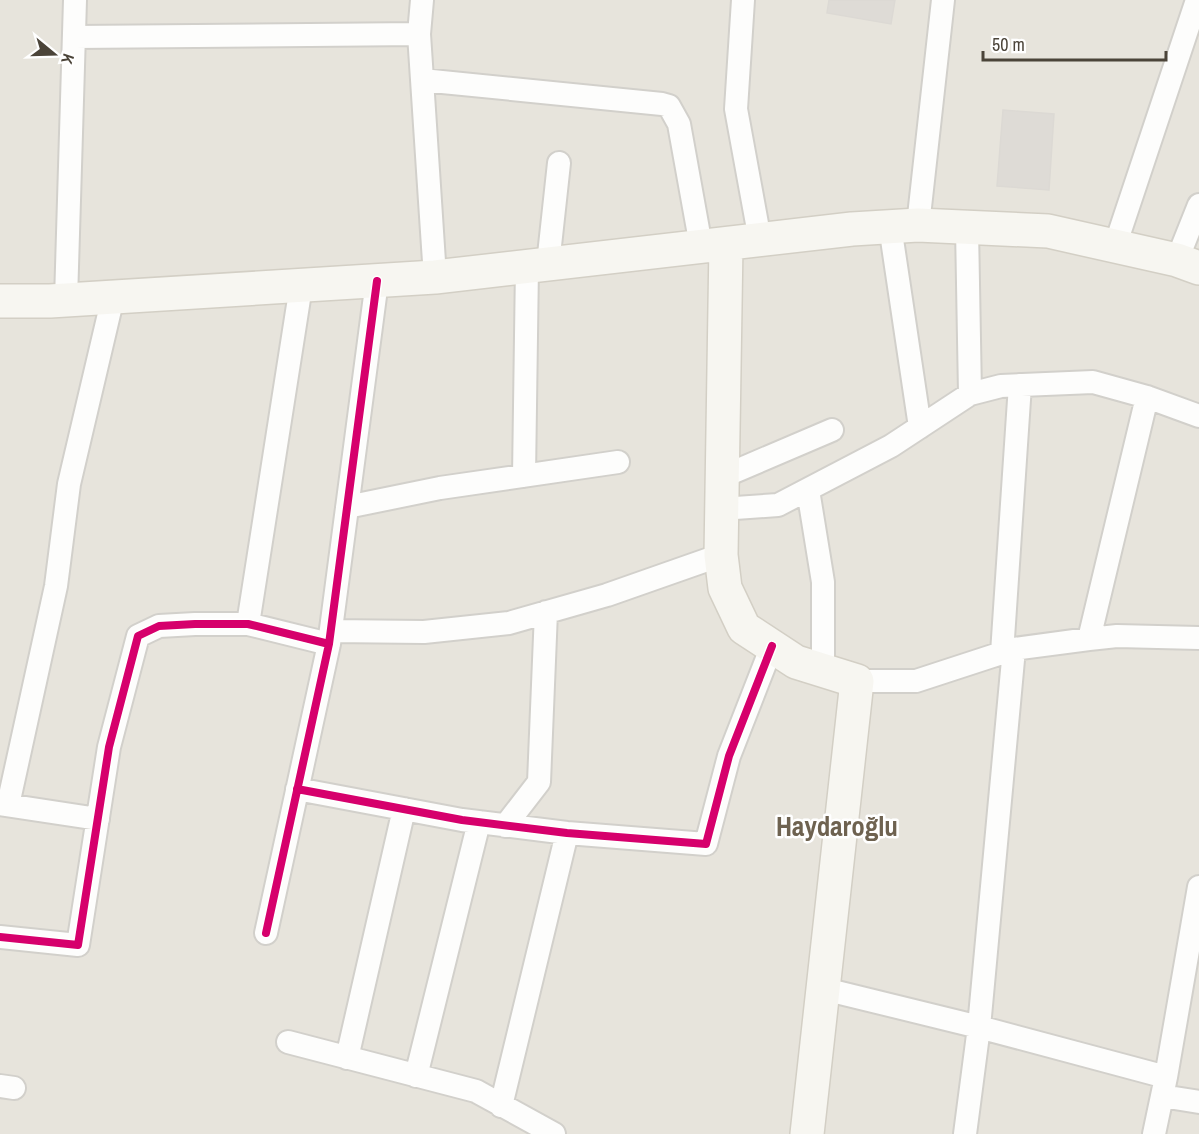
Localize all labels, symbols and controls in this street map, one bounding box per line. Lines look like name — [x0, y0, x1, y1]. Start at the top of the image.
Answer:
north arrow — [24, 24, 84, 84]
scale bar — [983, 24, 1166, 62]
text: 50 m — [992, 32, 1025, 57]
text: K — [56, 51, 80, 67]
district label: Haydaroğlu — [776, 808, 898, 844]

